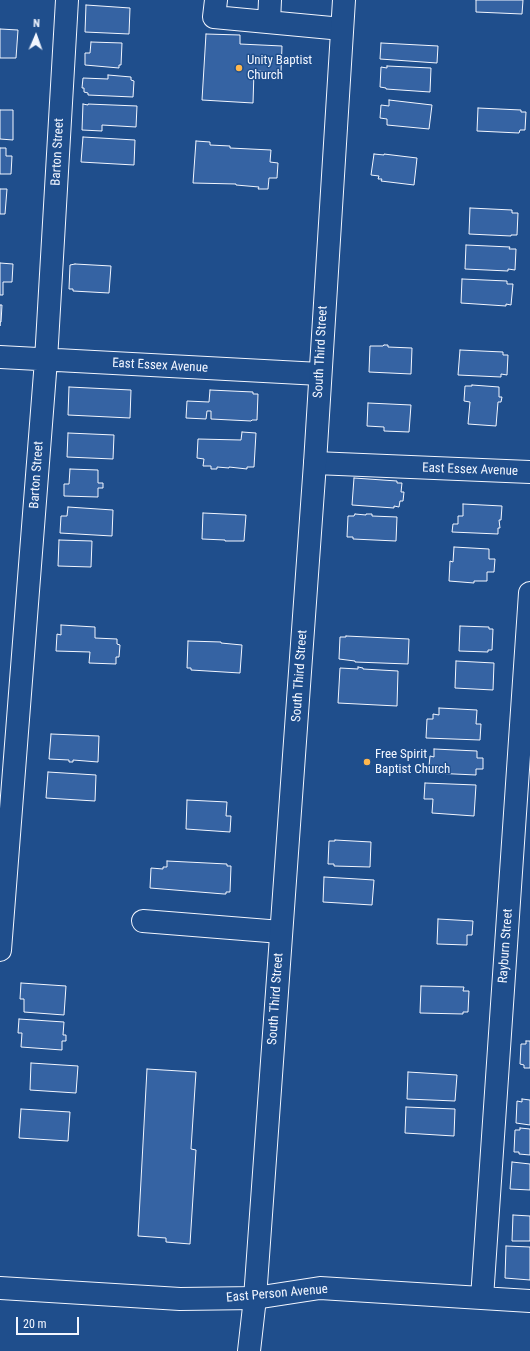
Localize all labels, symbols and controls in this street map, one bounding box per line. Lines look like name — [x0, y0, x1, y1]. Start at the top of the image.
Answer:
north arrow — [16, 16, 56, 56]
text: N — [33, 17, 40, 30]
place label: Unity Baptist Church — [247, 53, 312, 84]
marker: Unity Baptist Church — [234, 63, 244, 73]
street label: Barton Street — [48, 118, 68, 186]
street label: South Third Street — [311, 305, 331, 399]
street label: East Essex Avenue — [112, 356, 208, 376]
street label: Barton Street — [27, 441, 47, 509]
street label: East Essex Avenue — [422, 461, 518, 479]
street label: South Third Street — [289, 629, 311, 723]
place label: Free Spirit Baptist Church — [375, 747, 450, 778]
marker: Free Spirit Baptist Church — [362, 757, 372, 767]
street label: Rayburn Street — [496, 908, 516, 984]
street label: South Third Street — [265, 952, 287, 1046]
street label: East Person Avenue — [226, 1282, 328, 1306]
scale bar — [18, 1309, 81, 1335]
text: 20 m — [23, 1317, 47, 1331]

